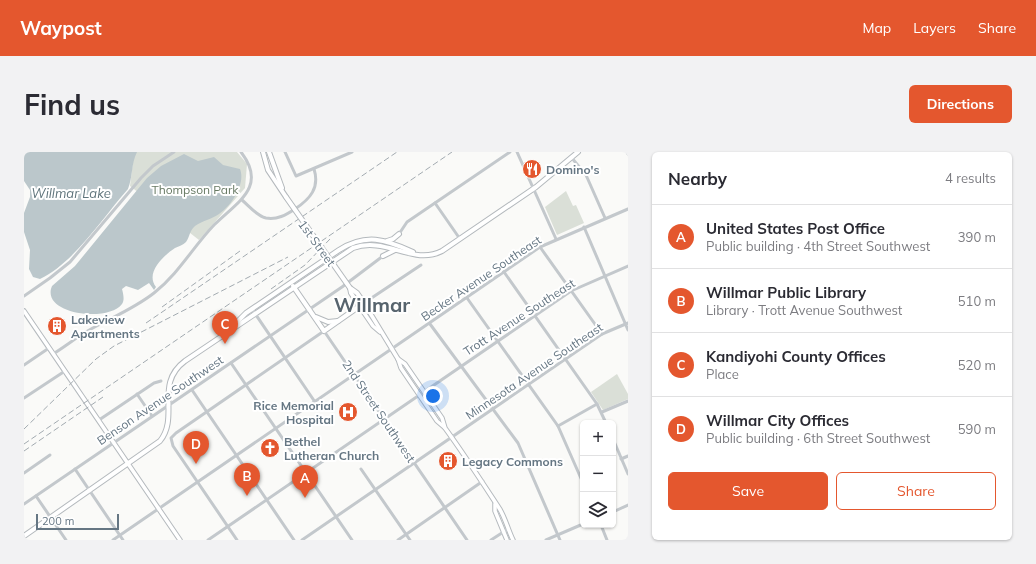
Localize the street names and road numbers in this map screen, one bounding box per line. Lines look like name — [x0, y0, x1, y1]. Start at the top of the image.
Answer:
street label: 1st Street — [295, 217, 339, 269]
street label: Becker Avenue Southeast — [418, 232, 544, 324]
street label: Trott Avenue Southeast — [460, 275, 578, 359]
street label: Minnesota Avenue Southeast — [463, 319, 605, 423]
street label: Benson Avenue Southwest — [94, 352, 226, 448]
street label: 2nd Street Southwest — [339, 357, 419, 465]

